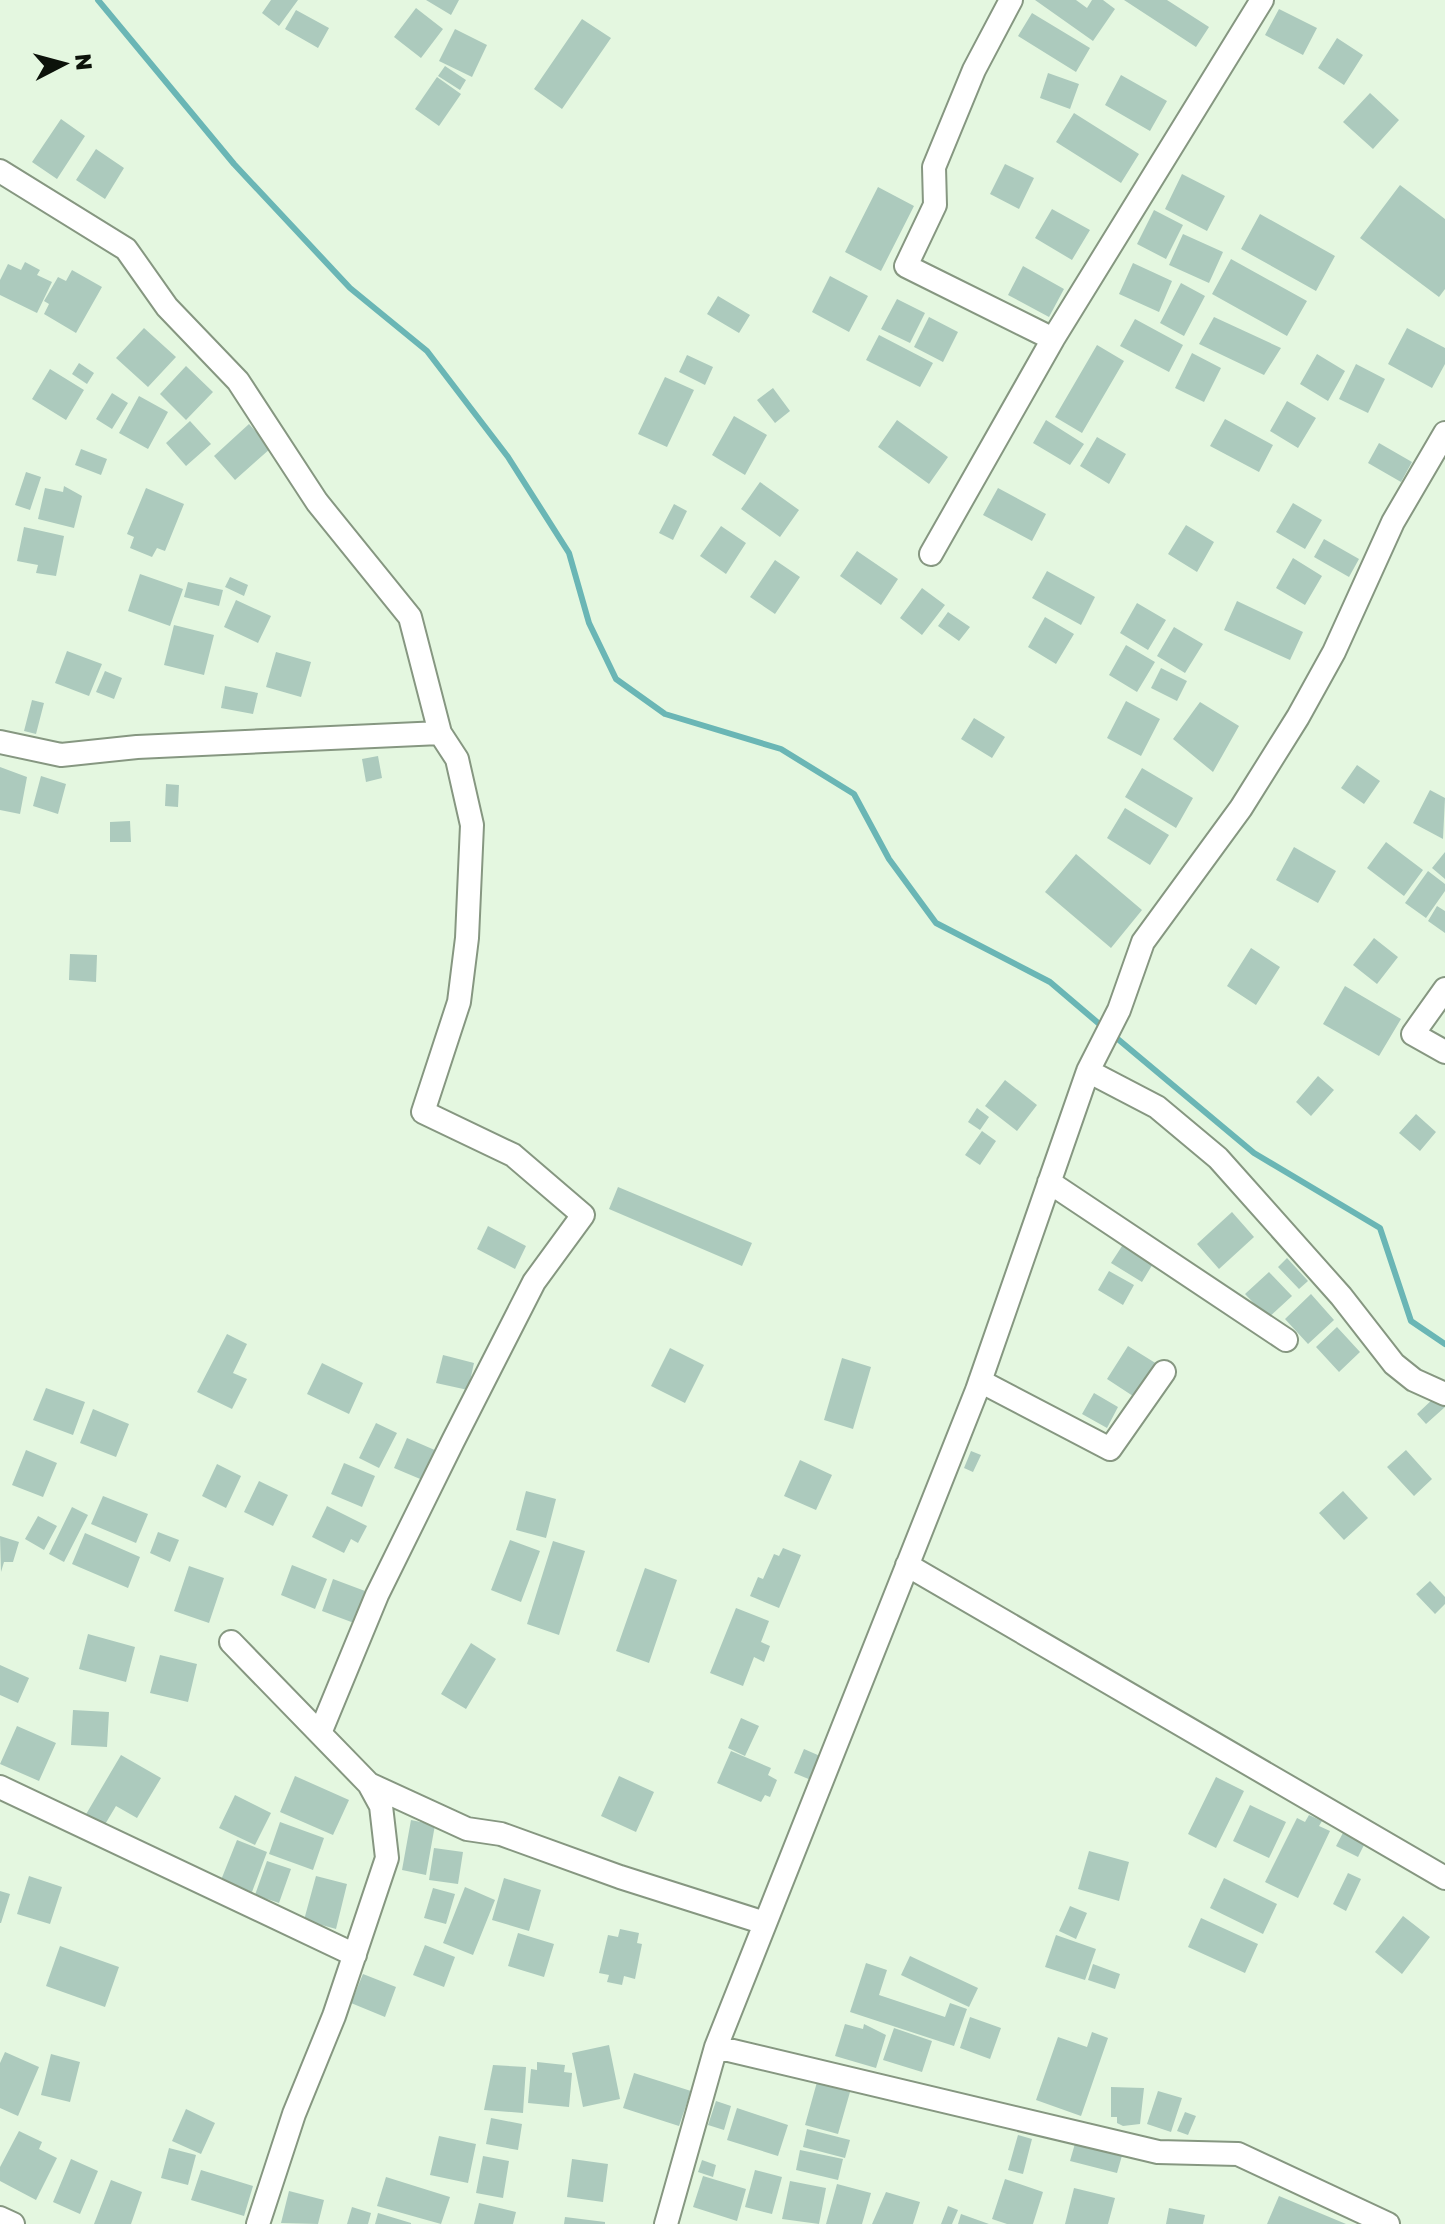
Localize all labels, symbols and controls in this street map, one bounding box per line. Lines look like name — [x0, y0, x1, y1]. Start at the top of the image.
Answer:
north arrow — [24, 24, 104, 104]
text: N — [70, 52, 99, 72]

